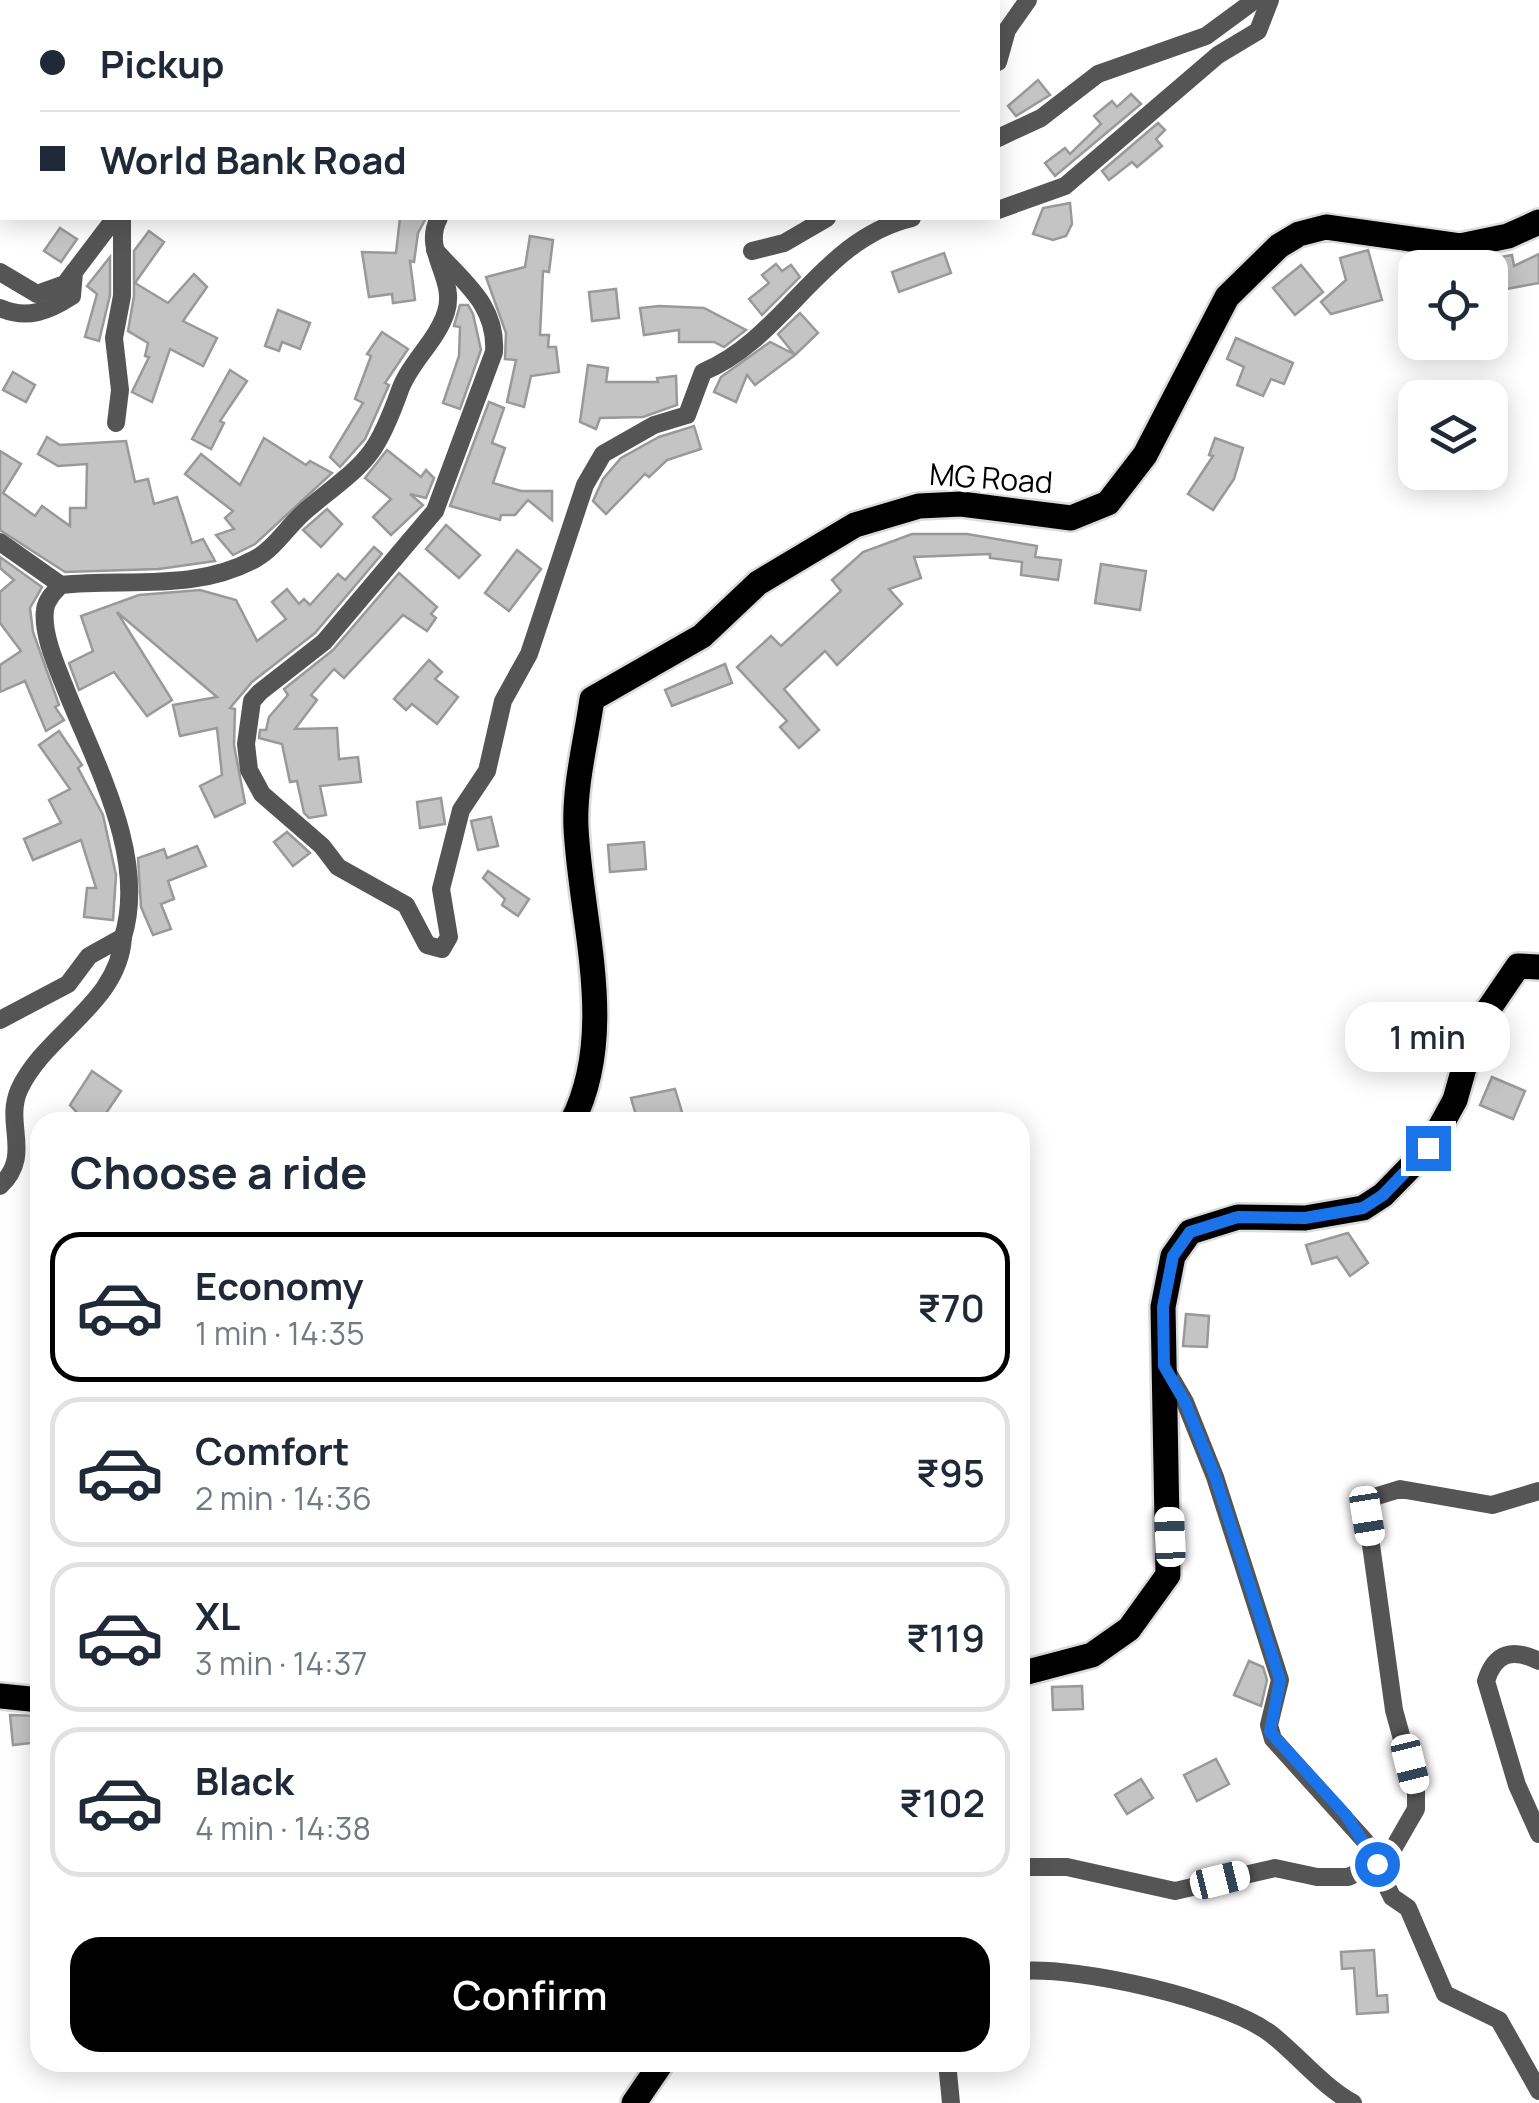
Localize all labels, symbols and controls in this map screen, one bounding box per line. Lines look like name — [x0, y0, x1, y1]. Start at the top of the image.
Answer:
text: Pickup — [100, 37, 224, 89]
text: World Bank Road — [100, 133, 407, 185]
map controls — [1398, 250, 1508, 490]
button: locate — [1398, 250, 1508, 360]
button: layers — [1398, 380, 1508, 490]
street label: MG Road — [928, 453, 1054, 502]
callout: 1 min — [1346, 1003, 1510, 1073]
text: 1 min — [1389, 1015, 1466, 1059]
route end — [1406, 1126, 1451, 1171]
text: Choose a ride — [70, 1141, 367, 1203]
text: Economy — [195, 1259, 364, 1311]
icon: car — [75, 1262, 165, 1352]
text: ₹70 — [917, 1281, 985, 1333]
text: 1 min · 14:35 — [195, 1311, 365, 1355]
text: Comfort — [195, 1424, 349, 1476]
icon: car — [75, 1427, 165, 1517]
text: ₹95 — [916, 1446, 985, 1498]
text: 2 min · 14:36 — [195, 1476, 372, 1520]
car — [1347, 1484, 1387, 1548]
car — [1154, 1506, 1186, 1568]
text: XL — [195, 1589, 240, 1641]
icon: car — [75, 1592, 165, 1682]
text: ₹119 — [906, 1611, 985, 1663]
text: 3 min · 14:37 — [195, 1641, 367, 1685]
car — [1388, 1731, 1432, 1797]
text: Black — [195, 1754, 294, 1806]
icon: car — [75, 1757, 165, 1847]
text: ₹102 — [899, 1776, 985, 1828]
text: 4 min · 14:38 — [195, 1806, 371, 1850]
route start — [1355, 1842, 1400, 1887]
car — [1187, 1858, 1253, 1902]
button: Confirm — [70, 1937, 990, 2052]

